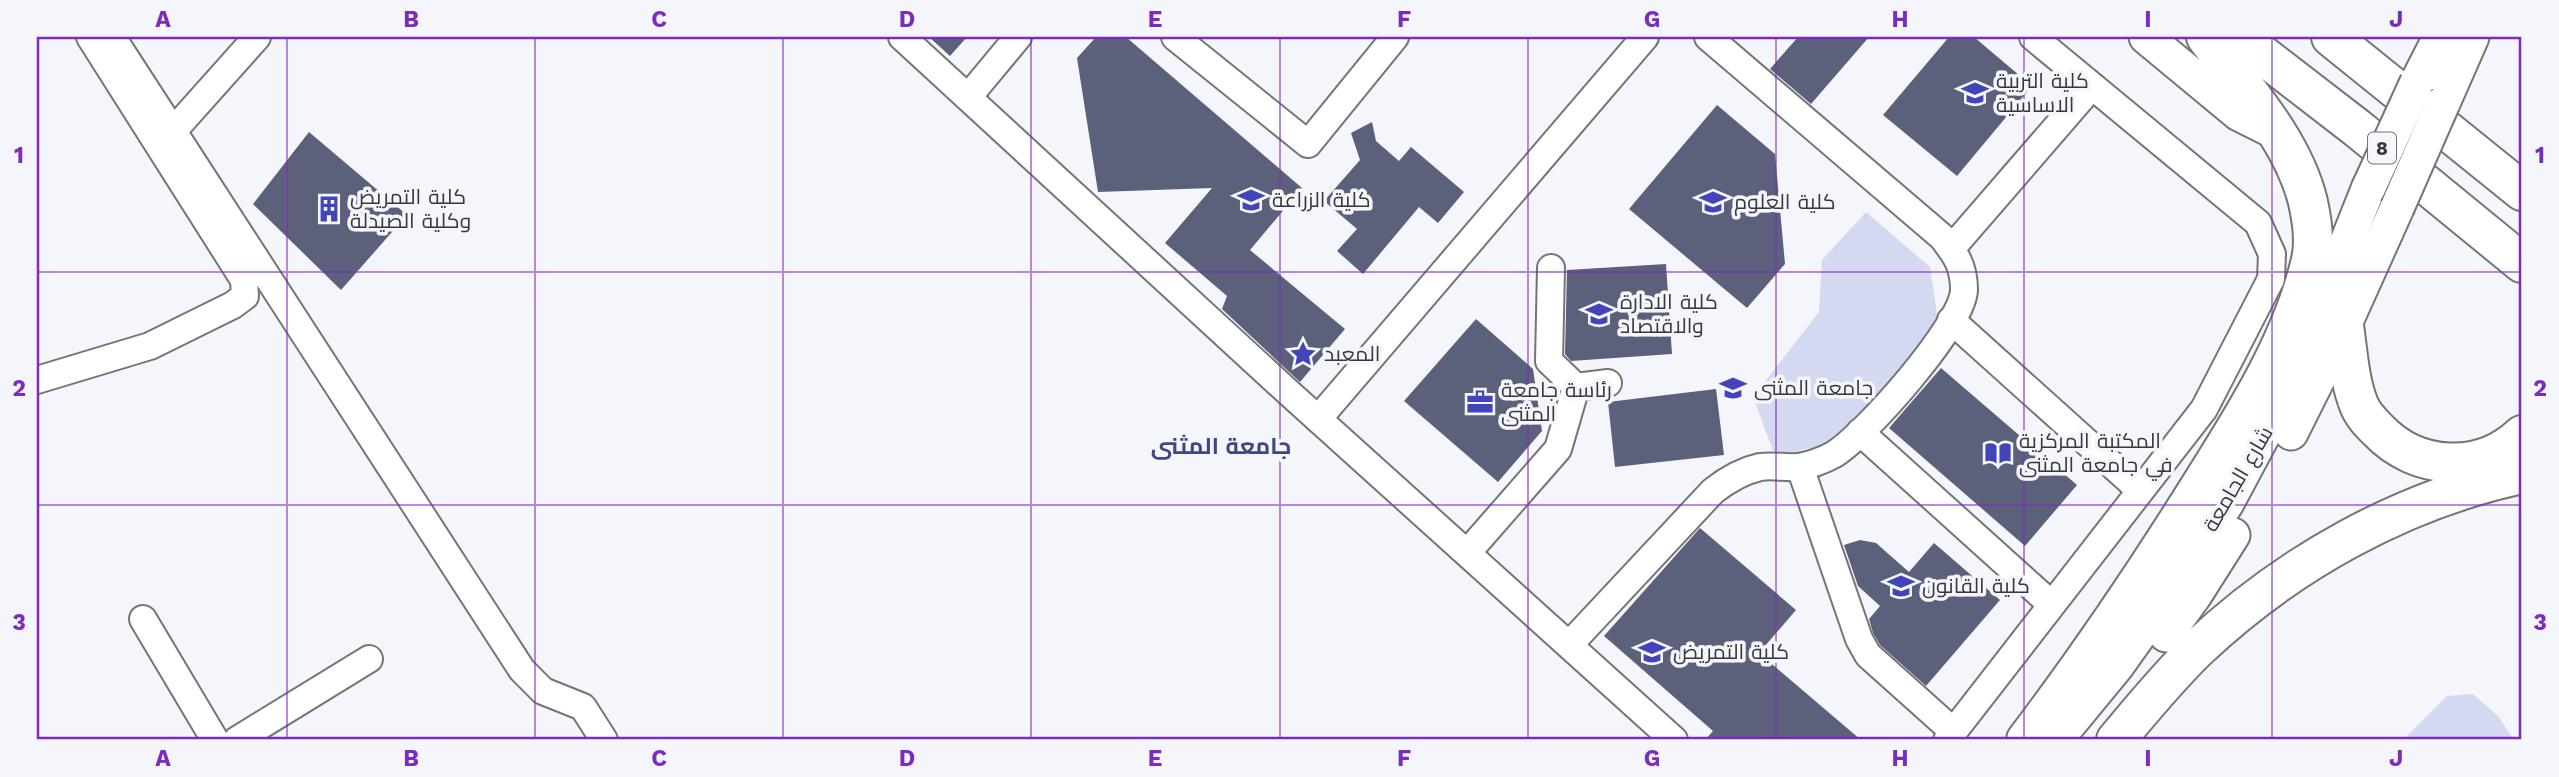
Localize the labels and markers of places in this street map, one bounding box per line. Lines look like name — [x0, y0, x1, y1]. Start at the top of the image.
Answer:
place label: كلية التربية الاساسية — [1996, 68, 2089, 117]
school or university icon: كلية التربية الاساسية — [1960, 78, 1990, 108]
place label: كلية التمريض وكلية الصيدلة — [350, 184, 471, 233]
school or university icon: كلية الزراعة — [1236, 185, 1266, 215]
place label: كلية الزراعة — [1272, 187, 1371, 212]
school or university icon: كلية العلوم — [1698, 187, 1728, 217]
place label: كلية العلوم — [1734, 189, 1836, 216]
building icon: كلية التمريض وكلية الصيدلة — [314, 194, 344, 224]
place label: كلية الادارة والاقتصاد — [1620, 289, 1718, 338]
school or university icon: كلية الادارة والاقتصاد — [1584, 299, 1614, 329]
place icon: المعبد — [1288, 339, 1318, 369]
place label: المعبد — [1324, 341, 1380, 366]
school or university icon: جامعة المثنى — [1718, 373, 1748, 403]
place label: جامعة المثنى — [1754, 375, 1873, 401]
place label: رئاسة جامعة المثنى — [1501, 377, 1612, 427]
office icon: رئاسة جامعة المثنى — [1465, 387, 1495, 417]
place label: المكتبة المركزية في جامعة المثنى — [2019, 428, 2172, 481]
library icon: المكتبة المركزية في جامعة المثنى — [1983, 438, 2013, 468]
school or university icon: كلية القانون — [1886, 571, 1916, 601]
place label: كلية القانون — [1922, 573, 2030, 599]
school or university icon: كلية التمريض — [1637, 637, 1667, 667]
place label: كلية التمريض — [1673, 639, 1789, 665]

